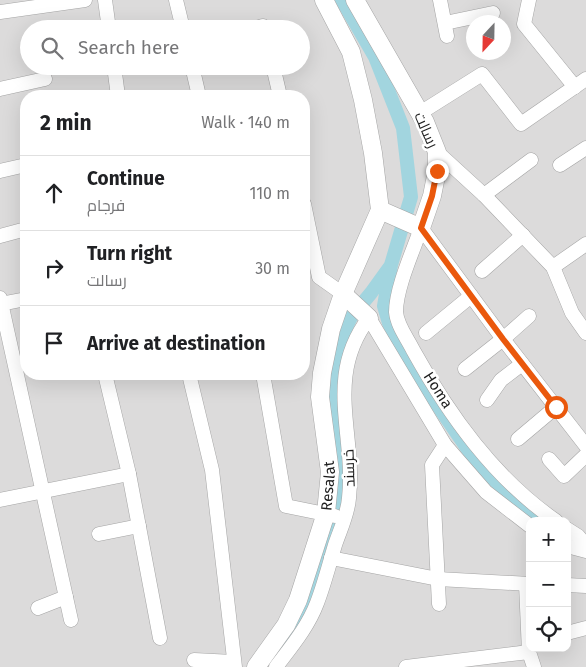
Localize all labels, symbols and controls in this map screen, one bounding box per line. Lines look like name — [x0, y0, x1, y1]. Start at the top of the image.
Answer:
north arrow — [466, 15, 511, 60]
search box — [20, 20, 310, 75]
icon: search — [38, 34, 66, 62]
text: Search here — [78, 36, 179, 59]
street label: رسالت — [410, 109, 442, 151]
text: 2 min — [40, 110, 92, 136]
text: Walk · 140 m — [201, 113, 290, 132]
route end — [426, 160, 449, 183]
text: Continue — [87, 167, 165, 190]
icon: ahead — [40, 179, 68, 207]
text: 110 m — [249, 184, 290, 203]
text: فرجام — [87, 196, 125, 215]
text: Turn right — [87, 242, 172, 265]
icon: right — [40, 254, 68, 282]
text: 30 m — [255, 259, 290, 278]
text: رسالت — [87, 271, 127, 290]
icon: arrive — [40, 329, 68, 357]
text: Arrive at destination — [87, 332, 266, 355]
street label: Homa — [420, 368, 456, 412]
route start — [545, 396, 568, 419]
street label: خرسند — [339, 449, 359, 487]
street label: Resalat — [317, 459, 339, 512]
map controls — [526, 517, 571, 652]
button: + — [526, 517, 571, 562]
button: − — [526, 562, 571, 607]
button: locate — [526, 607, 571, 652]

